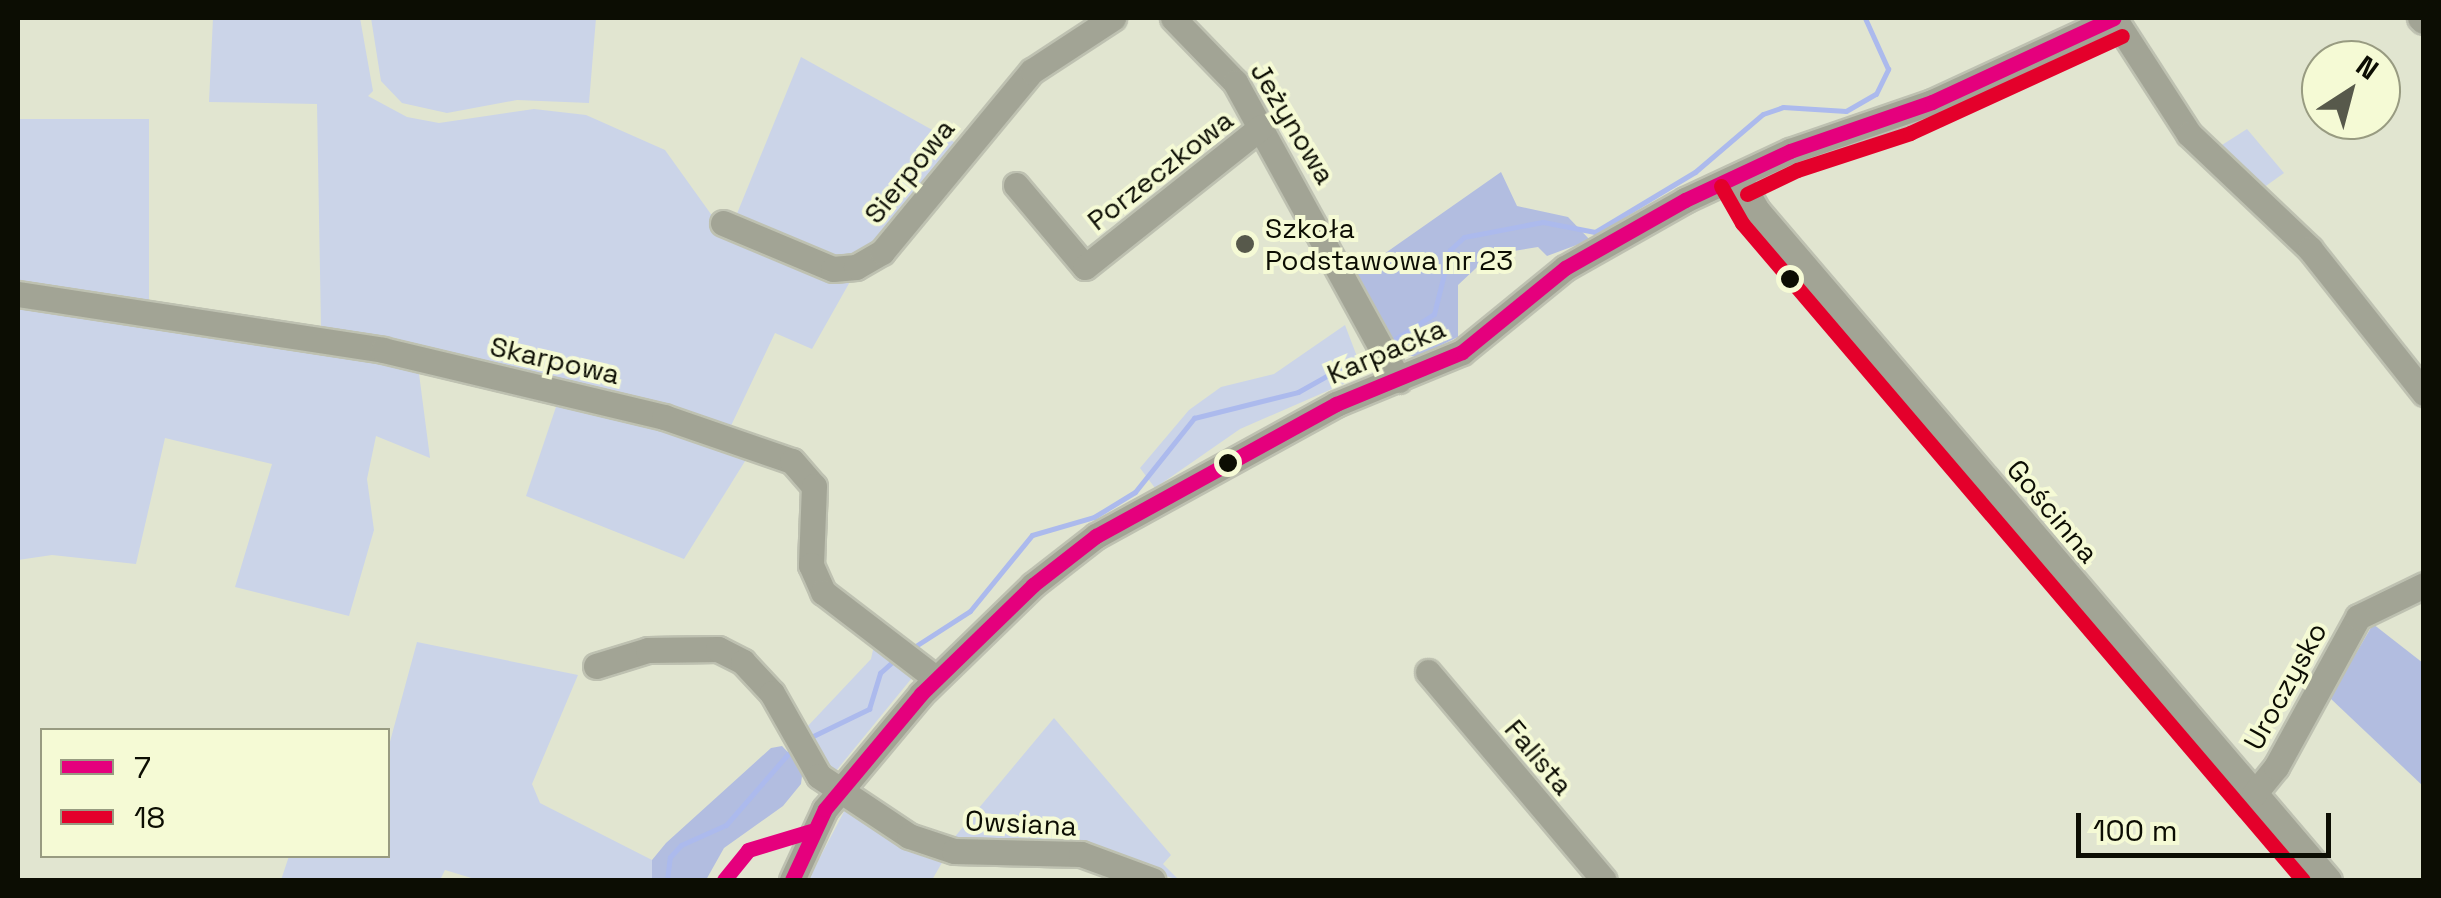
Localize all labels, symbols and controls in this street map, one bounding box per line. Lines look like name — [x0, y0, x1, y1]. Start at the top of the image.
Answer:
north arrow — [2301, 40, 2401, 140]
text: N — [2349, 47, 2386, 87]
street label: Jeżynowa — [1244, 56, 1342, 190]
street label: Porzeczkowa — [1081, 103, 1239, 237]
street label: Sierpowa — [857, 112, 961, 230]
place label: Szkoła Podstawowa nr 23 — [1265, 211, 1513, 277]
marker: Szkoła Podstawowa nr 23 — [1234, 233, 1256, 255]
unlabelled marker — [1780, 269, 1800, 289]
street label: Karpacka — [1322, 311, 1450, 391]
street label: Skarpowa — [487, 329, 623, 391]
street label: Gościnna — [2000, 452, 2106, 570]
unlabelled marker — [1218, 453, 1238, 473]
street label: Uroczysko — [2236, 616, 2334, 756]
street label: Falista — [1498, 712, 1580, 802]
legend — [40, 728, 390, 858]
text: 7 — [134, 748, 151, 787]
scale bar — [2081, 793, 2336, 855]
text: 18 — [134, 798, 165, 837]
street label: Owsiana — [964, 803, 1078, 843]
text: 100 m — [2093, 811, 2178, 850]

